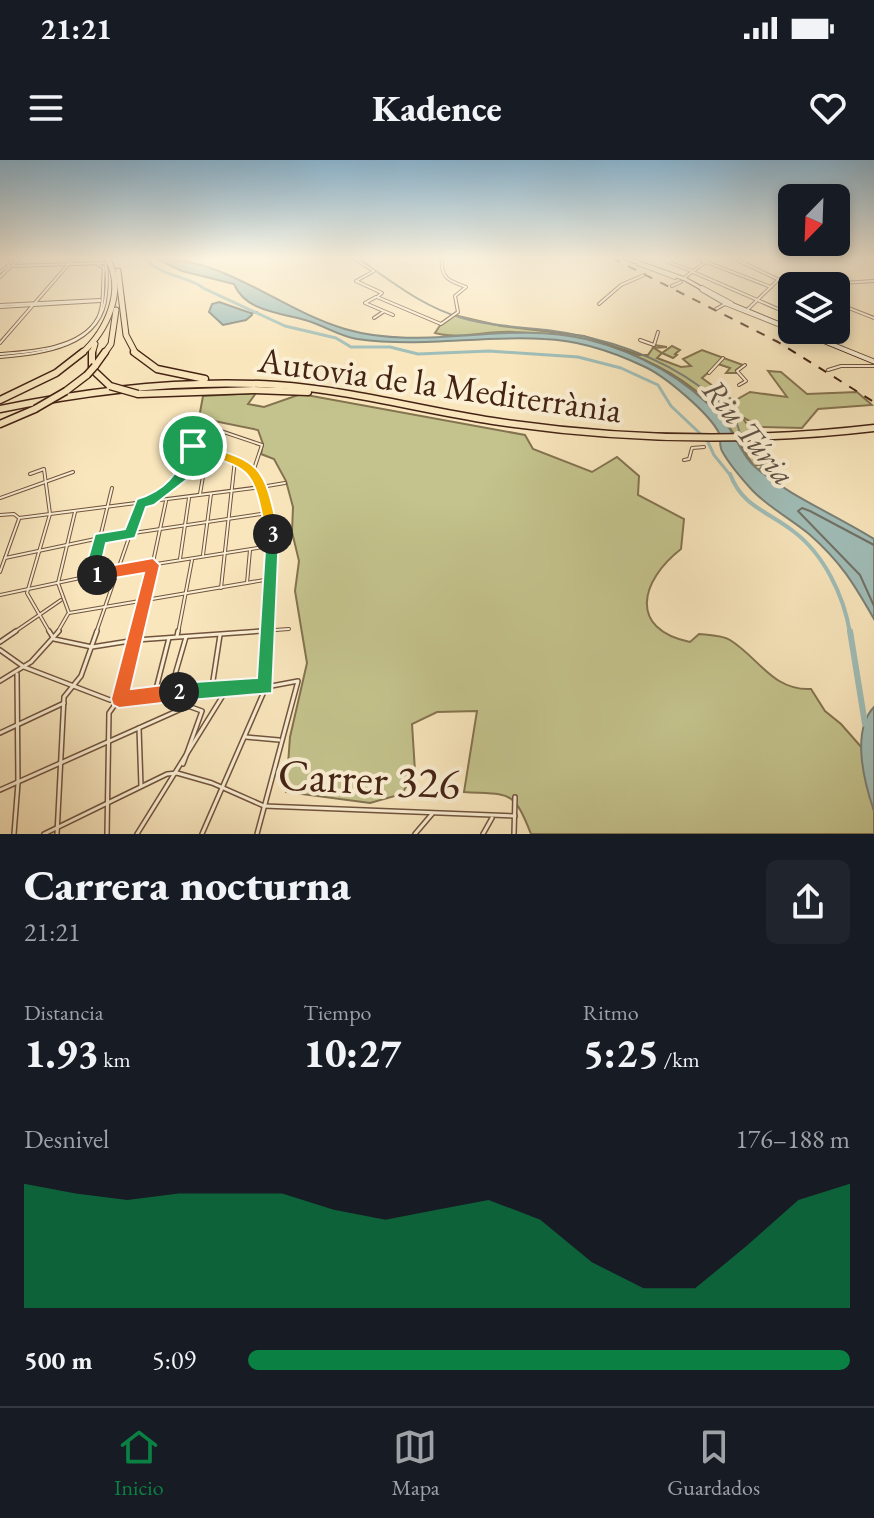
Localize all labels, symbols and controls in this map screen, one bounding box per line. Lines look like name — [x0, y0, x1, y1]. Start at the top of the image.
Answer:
text: 21:21 — [40, 9, 112, 48]
text: Kadence — [372, 85, 502, 132]
icon: menu — [24, 86, 68, 130]
icon: heart — [806, 86, 850, 130]
north arrow — [778, 184, 850, 256]
map controls — [778, 184, 850, 344]
button: layers — [778, 272, 850, 344]
street label: Autovia de la Mediterrània — [254, 336, 625, 433]
water label: Riu Túria — [693, 370, 805, 494]
pin — [159, 412, 227, 480]
icon: arrive — [171, 424, 215, 468]
pin: 3 — [253, 514, 293, 554]
text: 3 — [267, 519, 279, 548]
pin: 1 — [77, 555, 117, 595]
text: 1 — [91, 560, 103, 589]
pin: 2 — [159, 672, 199, 712]
text: 2 — [173, 677, 185, 706]
street label: Carrer 326 — [277, 745, 462, 812]
text: Carrera nocturna — [24, 856, 351, 913]
button: share — [766, 860, 850, 944]
text: 21:21 — [24, 915, 80, 949]
text: Distancia — [24, 998, 104, 1027]
text: Tiempo — [303, 998, 371, 1027]
text: Ritmo — [583, 998, 639, 1027]
text: 1.93 — [24, 1027, 99, 1079]
text: 10:27 — [303, 1027, 401, 1079]
text: 5:25 — [583, 1027, 659, 1079]
text: km — [99, 1045, 131, 1074]
text: /km — [659, 1045, 700, 1074]
text: Desnivel — [24, 1122, 109, 1156]
text: 176–188 m — [735, 1122, 850, 1156]
text: 500 m — [24, 1343, 92, 1377]
text: 5:09 — [152, 1343, 196, 1377]
tab: Inicio — [114, 1425, 164, 1502]
tab: Mapa — [392, 1425, 439, 1502]
tab: Guardados — [667, 1425, 760, 1502]

